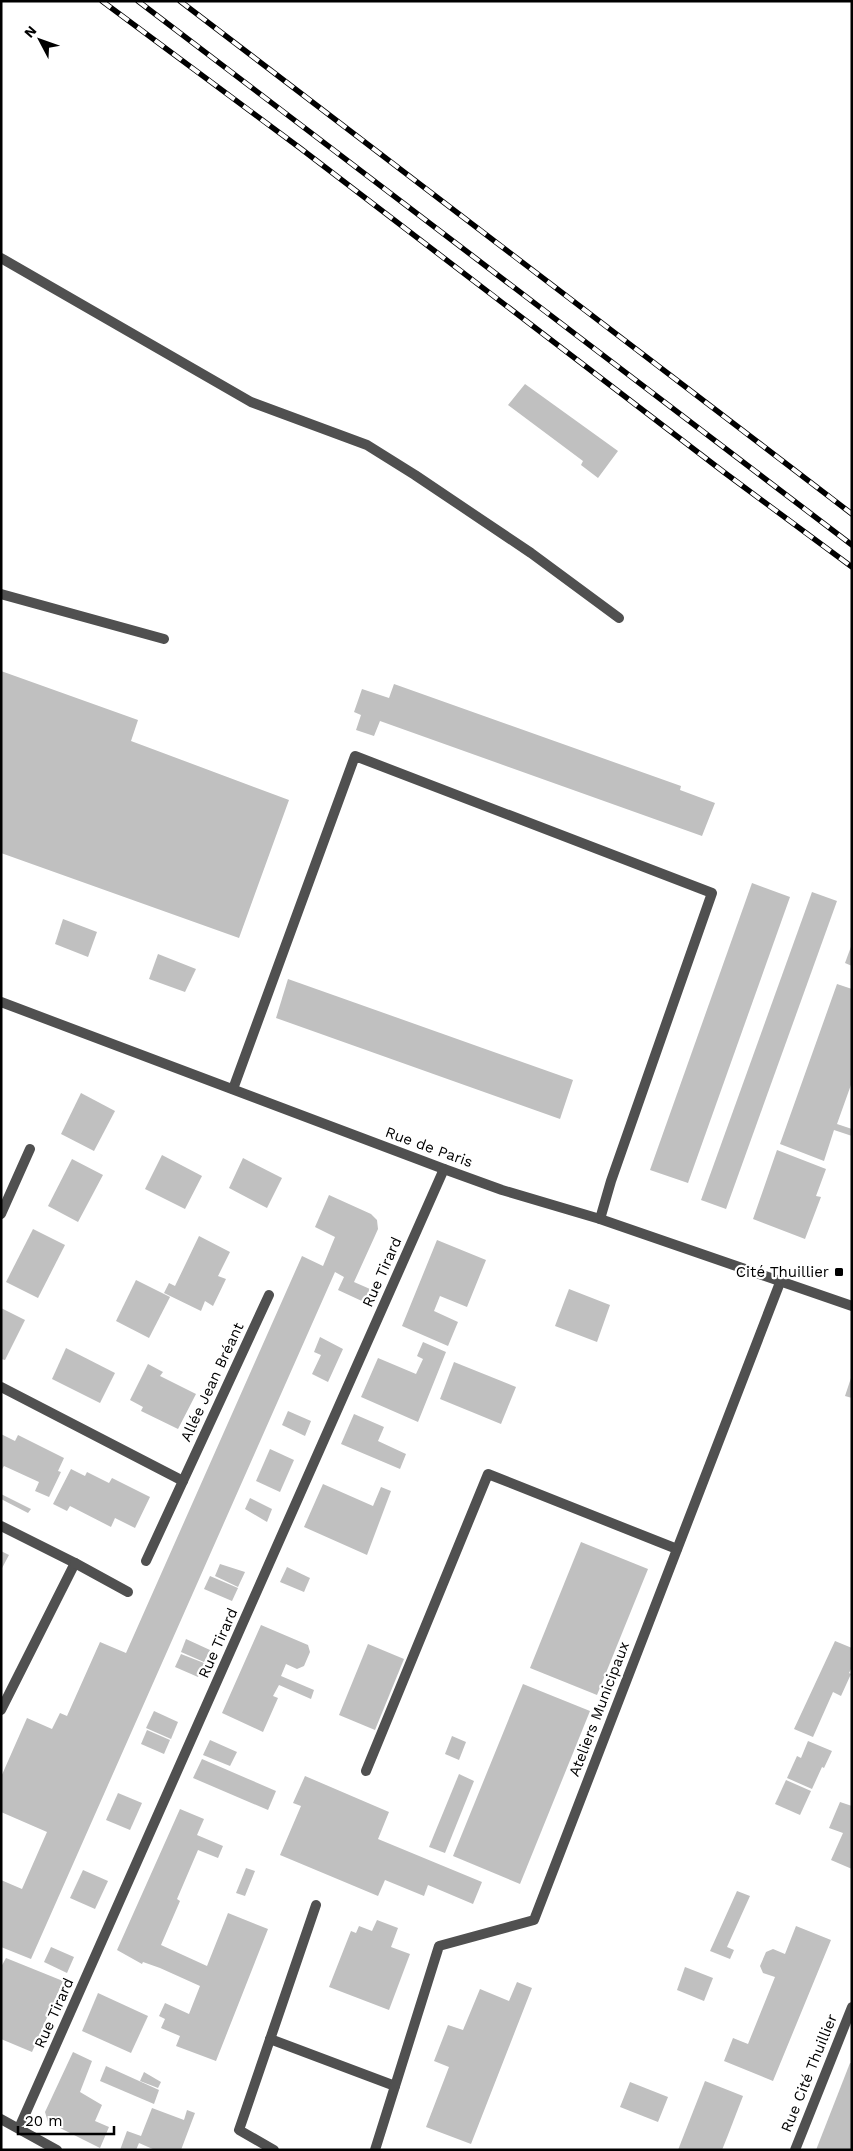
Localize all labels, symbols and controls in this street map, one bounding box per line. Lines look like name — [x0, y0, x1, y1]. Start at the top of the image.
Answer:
north arrow — [15, 15, 65, 65]
text: N — [21, 22, 40, 41]
street label: Rue de Paris — [383, 1123, 475, 1171]
street label: Rue Tirard — [359, 1234, 405, 1310]
place label: Cité Thuillier — [736, 1263, 829, 1281]
marker: Cité Thuillier — [833, 1266, 845, 1278]
street label: Allée Jean Bréant — [177, 1319, 248, 1444]
street label: Rue Tirard — [195, 1605, 241, 1681]
street label: Ateliers Municipaux — [565, 1639, 633, 1779]
street label: Rue Tirard — [31, 1975, 77, 2051]
street label: Rue Cité Thuillier — [777, 2011, 841, 2135]
scale bar — [18, 2104, 114, 2136]
text: 20 m — [25, 2112, 63, 2130]

